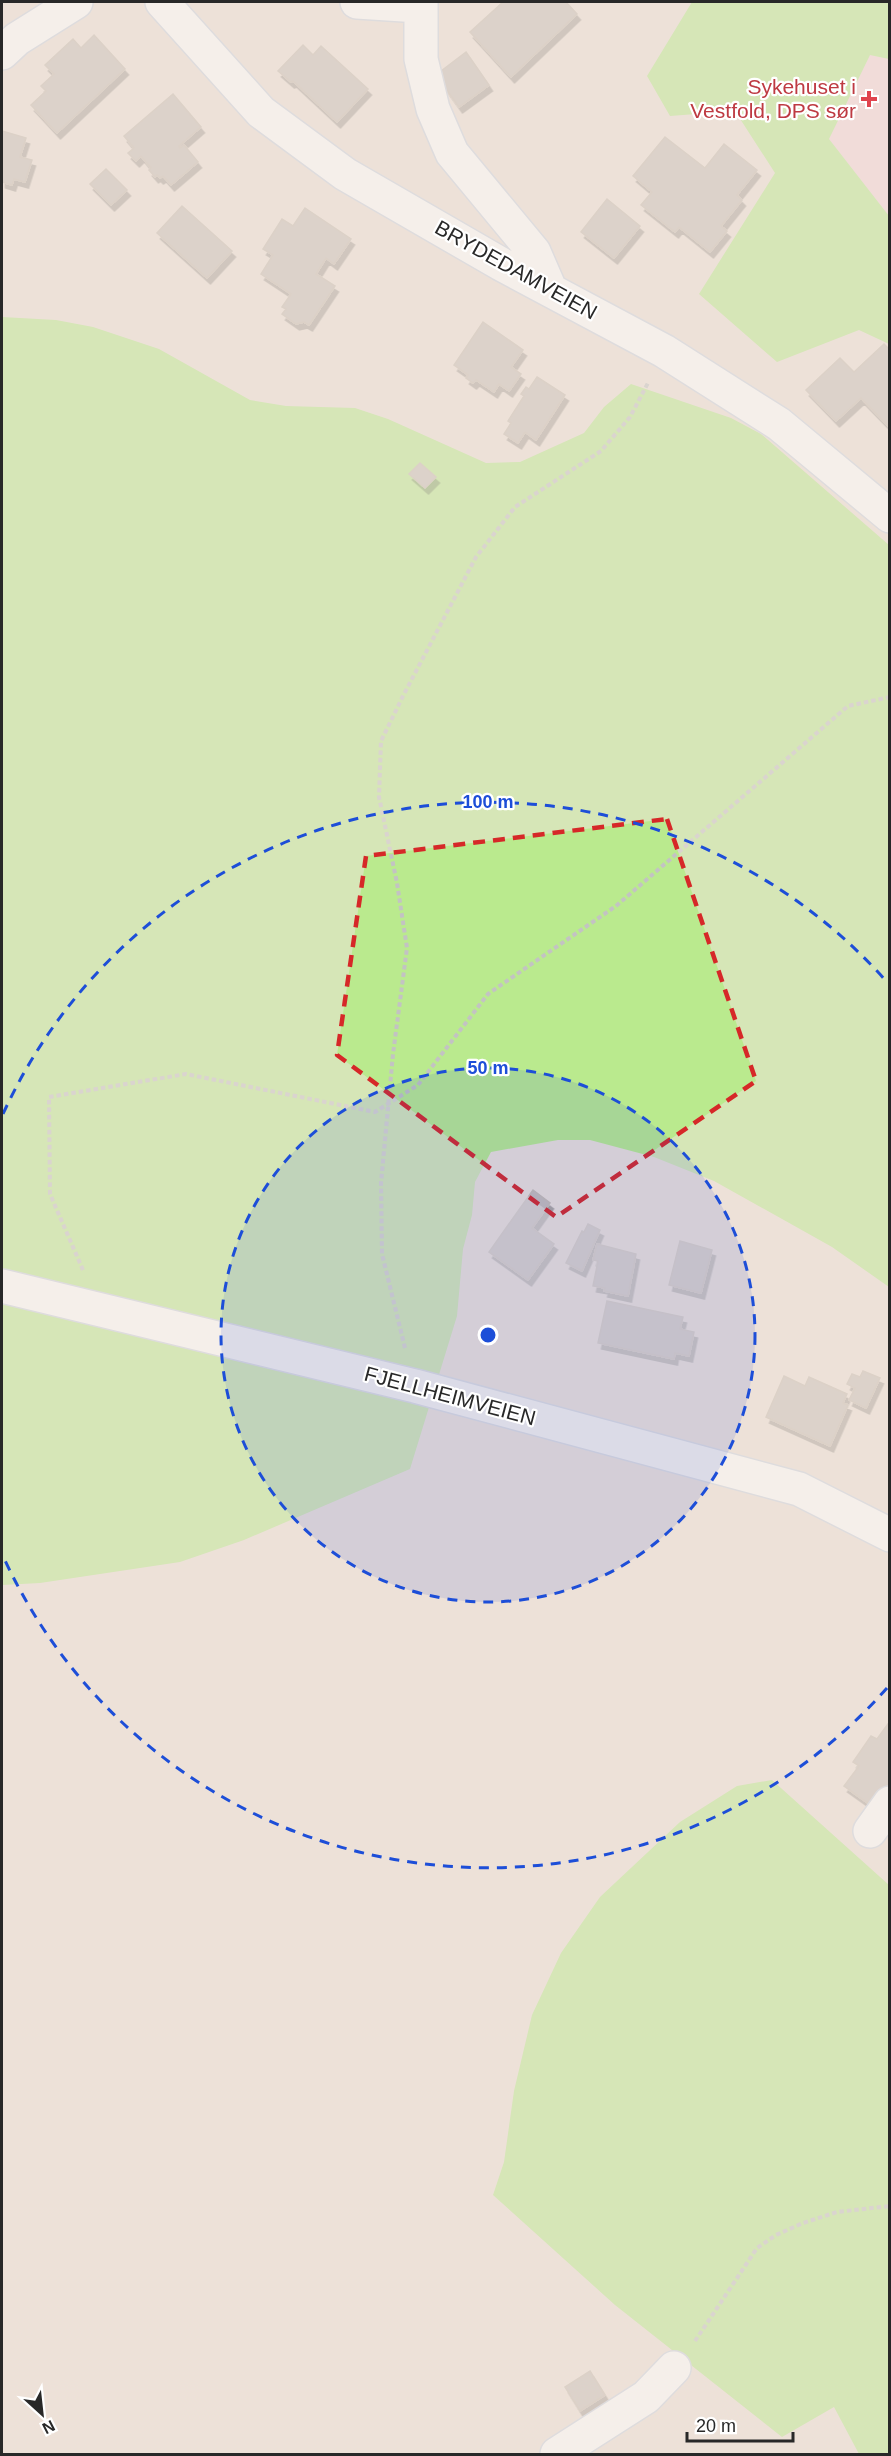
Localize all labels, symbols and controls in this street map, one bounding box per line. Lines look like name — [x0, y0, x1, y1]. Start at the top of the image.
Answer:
place label: Sykehuset i Vestfold, DPS sør — [690, 75, 856, 122]
marker: Sykehuset i Vestfold, DPS sør — [860, 90, 878, 108]
street label: BRYDEDAMVEIEN — [431, 215, 601, 324]
text: 100 m — [462, 792, 514, 812]
text: 50 m — [467, 1058, 509, 1078]
centre of rings — [478, 1325, 498, 1345]
street label: FJELLHEIMVEIEN — [362, 1362, 538, 1429]
north arrow — [12, 2384, 72, 2444]
scale bar — [687, 2405, 794, 2443]
text: 20 m — [696, 2416, 736, 2436]
text: N — [40, 2417, 58, 2437]

